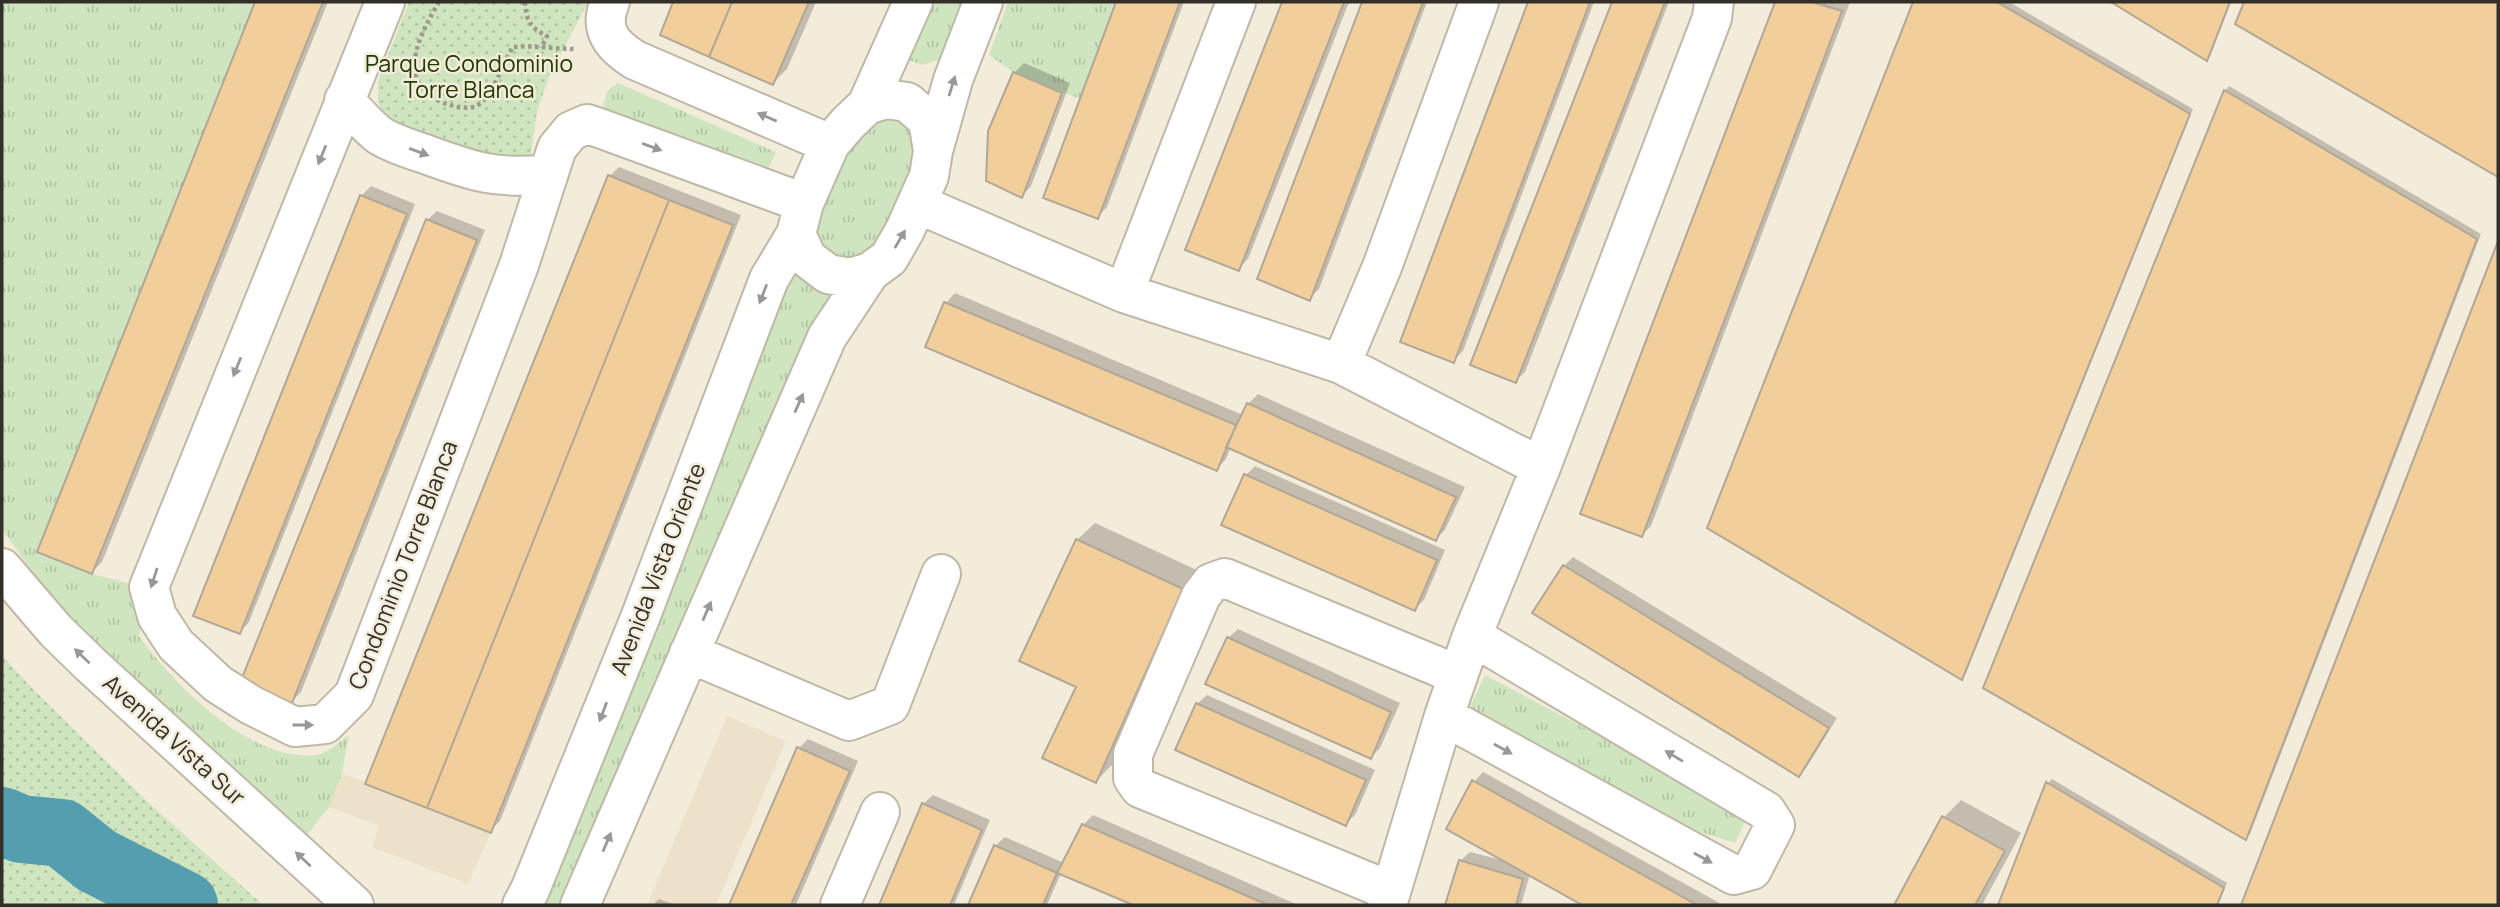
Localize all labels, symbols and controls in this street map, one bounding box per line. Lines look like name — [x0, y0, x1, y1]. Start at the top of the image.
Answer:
park label: Parque Condominio Torre Blanca — [365, 47, 573, 105]
one-way arrow — [948, 75, 958, 96]
one-way arrow — [756, 112, 777, 123]
one-way arrow — [641, 141, 662, 152]
one-way arrow — [316, 145, 327, 166]
one-way arrow — [409, 147, 430, 158]
one-way arrow — [894, 229, 906, 248]
one-way arrow — [758, 284, 769, 305]
one-way arrow — [232, 356, 243, 377]
one-way arrow — [793, 393, 805, 413]
street label: Condominio Torre Blanca — [340, 436, 464, 694]
street label: Avenida Vista Oriente — [602, 458, 712, 679]
one-way arrow — [148, 568, 158, 589]
one-way arrow — [702, 601, 713, 622]
one-way arrow — [73, 647, 90, 664]
street label: Avenida Vista Sur — [96, 667, 253, 812]
one-way arrow — [597, 702, 608, 723]
one-way arrow — [292, 719, 314, 731]
one-way arrow — [1494, 742, 1514, 754]
one-way arrow — [1664, 750, 1683, 762]
one-way arrow — [602, 832, 613, 853]
one-way arrow — [295, 852, 312, 868]
one-way arrow — [1693, 852, 1713, 864]

